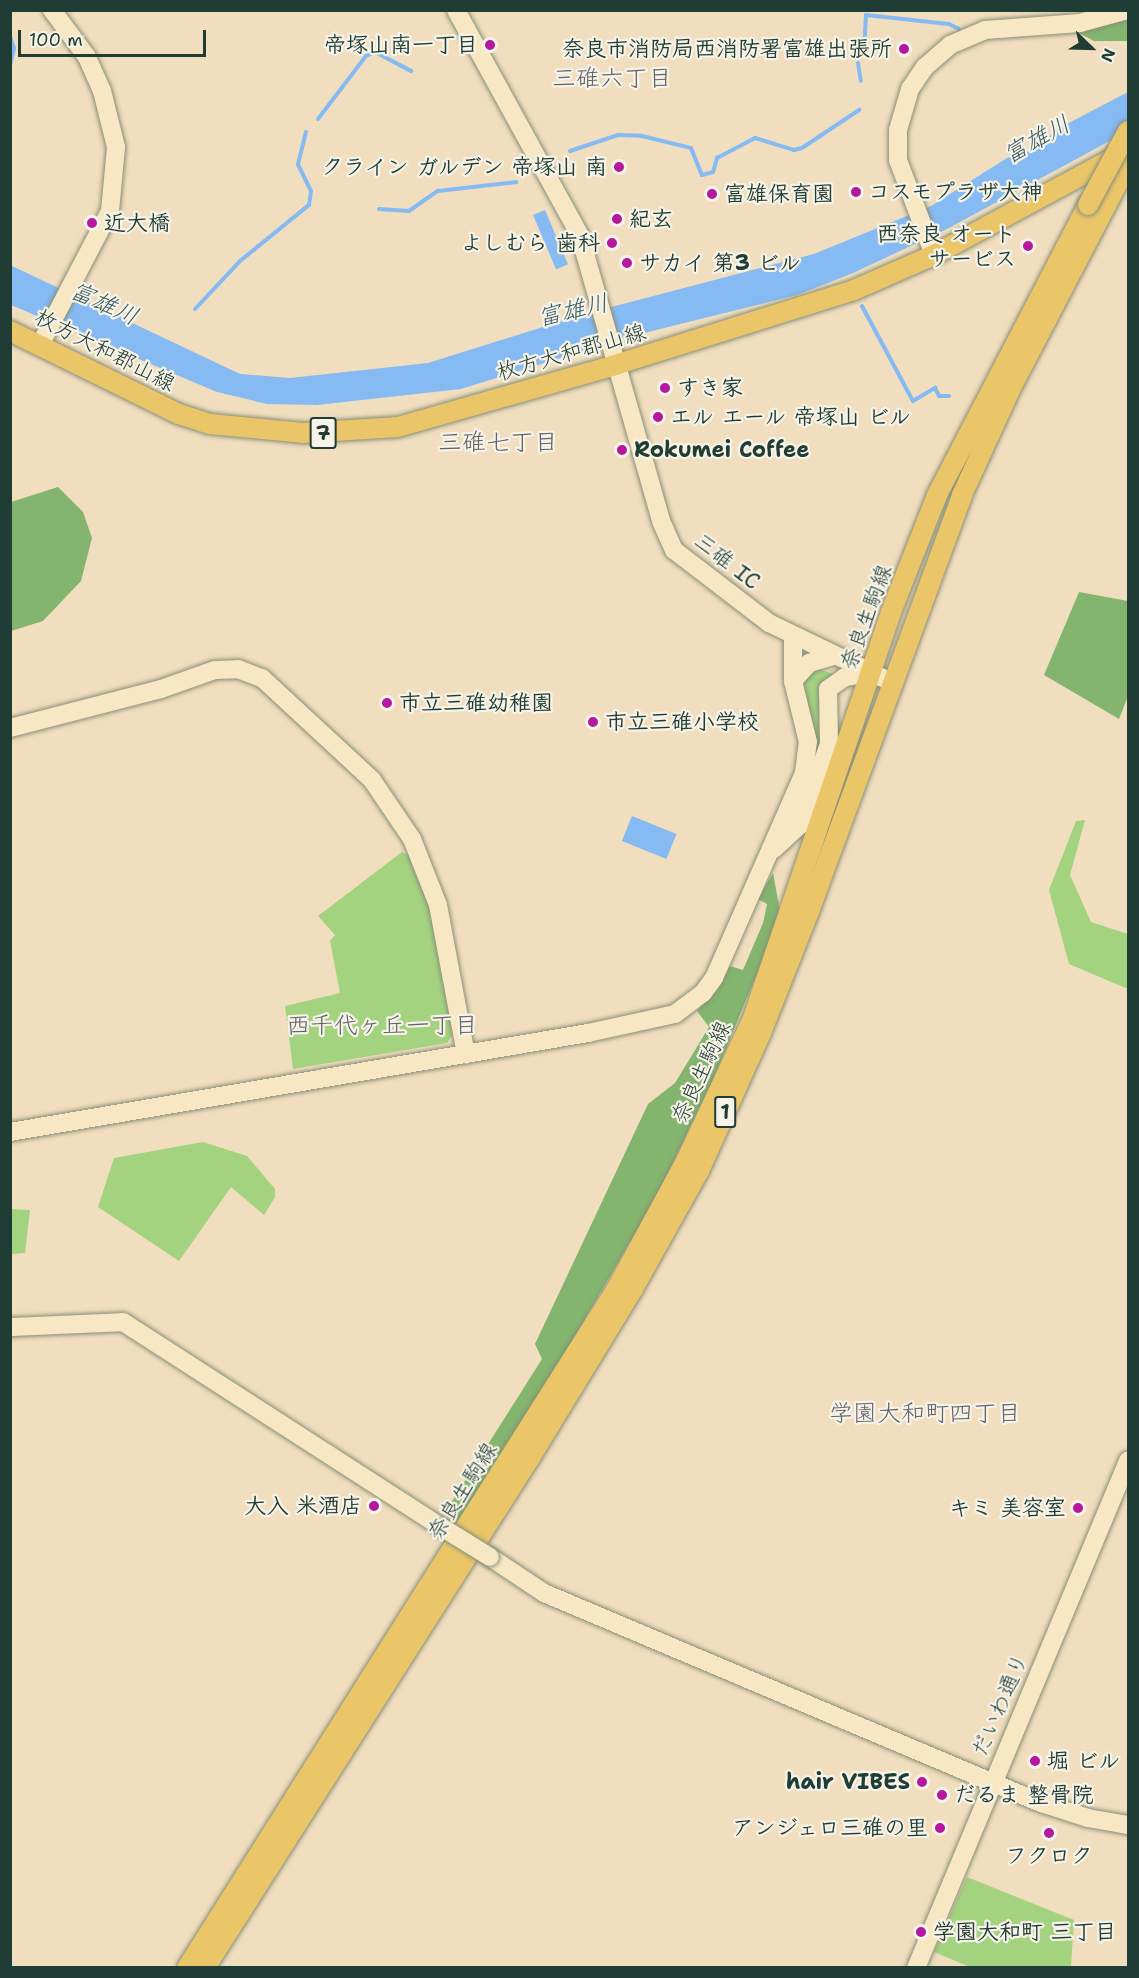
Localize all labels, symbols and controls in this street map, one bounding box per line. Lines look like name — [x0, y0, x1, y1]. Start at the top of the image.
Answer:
scale bar — [21, 18, 208, 56]
north arrow — [1061, 18, 1121, 78]
text: 100 m — [29, 28, 83, 52]
place label: 帝塚山南一丁目 — [324, 32, 478, 58]
place label: 奈良市消防局西消防署富雄出張所 — [562, 36, 892, 62]
marker: 帝塚山南一丁目 — [483, 38, 497, 52]
marker: 奈良市消防局西消防署富雄出張所 — [897, 42, 911, 56]
text: N — [1096, 45, 1120, 65]
district label: 三碓六丁目 — [552, 65, 672, 93]
water label: 富雄川 — [999, 110, 1075, 170]
place label: クライン ガルデン 帝塚山 南 — [320, 154, 607, 180]
marker: クライン ガルデン 帝塚山 南 — [612, 160, 626, 174]
place label: コスモプラザ大神 — [868, 179, 1044, 205]
place label: 富雄保育園 — [724, 181, 834, 207]
marker: コスモプラザ大神 — [849, 185, 863, 199]
marker: 富雄保育園 — [705, 187, 719, 201]
place label: 紀玄 — [629, 206, 673, 232]
place label: 近大橋 — [104, 210, 170, 236]
marker: 紀玄 — [610, 212, 624, 226]
marker: 近大橋 — [85, 216, 99, 230]
place label: 西奈良 オート サービス — [876, 220, 1016, 272]
place label: よしむら 歯科 — [460, 230, 600, 256]
marker: よしむら 歯科 — [605, 236, 619, 250]
marker: 西奈良 オート サービス — [1021, 239, 1035, 253]
place label: サカイ 第3 ビル — [639, 250, 802, 276]
marker: サカイ 第3 ビル — [620, 256, 634, 270]
water label: 富雄川 — [65, 276, 143, 332]
water label: 富雄川 — [535, 289, 611, 333]
street label: 枚方大和郡山線 — [30, 303, 180, 397]
street label: 枚方大和郡山線 — [493, 318, 649, 386]
place label: すき家 — [677, 375, 743, 401]
marker: すき家 — [658, 381, 672, 395]
place label: エル エール 帝塚山 ビル — [670, 404, 912, 430]
marker: エル エール 帝塚山 ビル — [651, 410, 665, 424]
road number: 7 — [310, 415, 336, 451]
district label: 三碓七丁目 — [438, 429, 558, 457]
place label: Rokumei Coffee — [634, 437, 809, 463]
marker: Rokumei Coffee — [615, 443, 629, 457]
street label: 三碓 IC — [689, 527, 765, 595]
street label: 奈良生駒線 — [835, 561, 897, 673]
place label: 市立三碓幼稚園 — [399, 690, 553, 716]
marker: 市立三碓幼稚園 — [380, 696, 394, 710]
place label: 市立三碓小学校 — [605, 709, 759, 735]
marker: 市立三碓小学校 — [586, 715, 600, 729]
district label: 西千代ヶ丘一丁目 — [286, 1012, 478, 1040]
street label: 奈良生駒線 — [666, 1017, 736, 1127]
road number: 1 — [713, 1094, 737, 1130]
district label: 学園大和町四丁目 — [829, 1400, 1021, 1428]
street label: 奈良生駒線 — [422, 1437, 502, 1545]
place label: 大入 米酒店 — [244, 1493, 362, 1519]
place label: キミ 美容室 — [948, 1495, 1066, 1521]
marker: 大入 米酒店 — [367, 1499, 381, 1513]
marker: キミ 美容室 — [1071, 1501, 1085, 1515]
street label: だいわ通り — [966, 1649, 1034, 1761]
place label: 堀 ビル — [1047, 1748, 1121, 1774]
marker: 堀 ビル — [1028, 1754, 1042, 1768]
place label: hair VIBES — [786, 1769, 910, 1795]
marker: hair VIBES — [915, 1775, 929, 1789]
place label: だるま 整骨院 — [954, 1782, 1094, 1808]
marker: だるま 整骨院 — [935, 1788, 949, 1802]
place label: アンジェロ三碓の里 — [730, 1815, 928, 1841]
marker: アンジェロ三碓の里 — [933, 1821, 947, 1835]
marker: フクロク — [1042, 1826, 1056, 1840]
place label: フクロク — [1005, 1843, 1093, 1869]
place label: 学園大和町 三丁目 — [933, 1919, 1117, 1945]
marker: 学園大和町 三丁目 — [914, 1925, 928, 1939]

